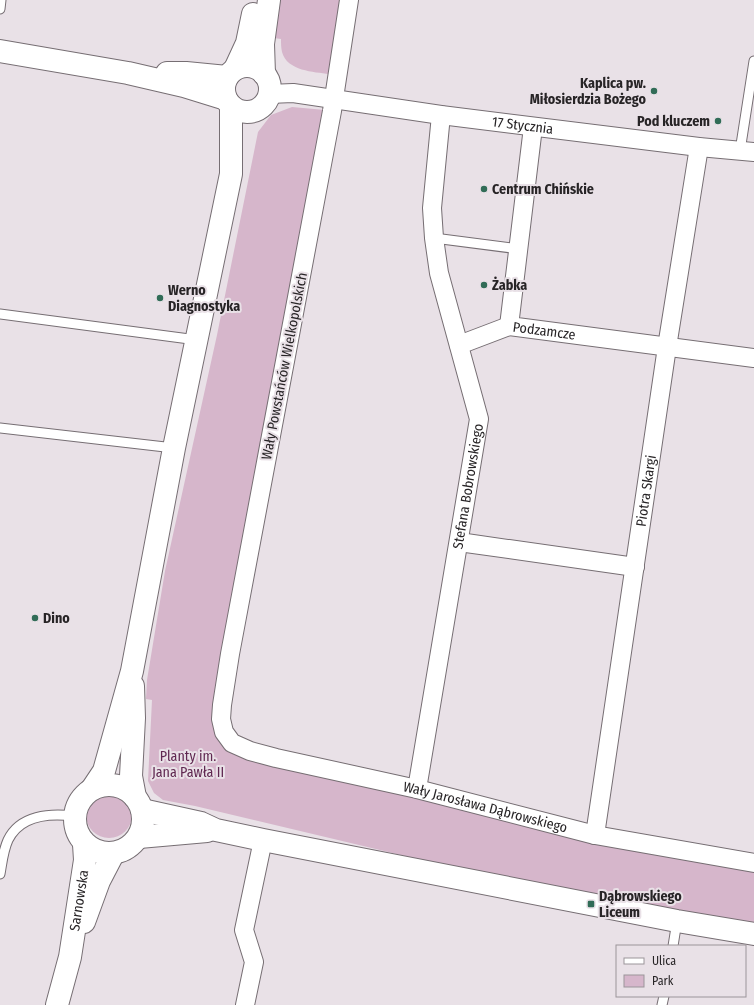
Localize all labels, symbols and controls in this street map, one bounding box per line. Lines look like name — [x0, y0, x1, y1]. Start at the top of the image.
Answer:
place label: Kaplica pw. Miłosierdzia Bożego — [530, 75, 647, 108]
marker: Kaplica pw. Miłosierdzia Bożego — [649, 86, 659, 96]
street label: 17 Stycznia — [491, 113, 554, 138]
place label: Pod kluczem — [637, 113, 710, 130]
marker: Pod kluczem — [713, 116, 723, 126]
place label: Centrum Chińskie — [492, 181, 594, 198]
marker: Centrum Chińskie — [479, 184, 489, 194]
street label: Wały Powstańców Wielkopolskich — [258, 271, 311, 461]
place label: Żabka — [492, 276, 527, 294]
marker: Żabka — [479, 280, 489, 290]
place label: Werno Diagnostyka — [168, 282, 240, 315]
marker: Werno Diagnostyka — [155, 293, 165, 303]
street label: Podzamcze — [512, 319, 577, 344]
street label: Stefana Bobrowskiego — [449, 422, 487, 550]
street label: Piotra Skargi — [633, 454, 660, 528]
place label: Dino — [43, 610, 70, 627]
marker: Dino — [30, 613, 40, 623]
park label: Planty im. Jana Pawła II — [152, 748, 224, 781]
street label: Wały Jarosława Dąbrowskiego — [402, 778, 569, 837]
street label: Sarnowska — [66, 868, 92, 932]
place label: Dąbrowskiego Liceum — [599, 888, 682, 921]
marker: Dąbrowskiego Liceum — [586, 899, 596, 909]
legend — [616, 945, 746, 997]
text: Ulica — [652, 954, 676, 968]
text: Park — [652, 974, 674, 988]

